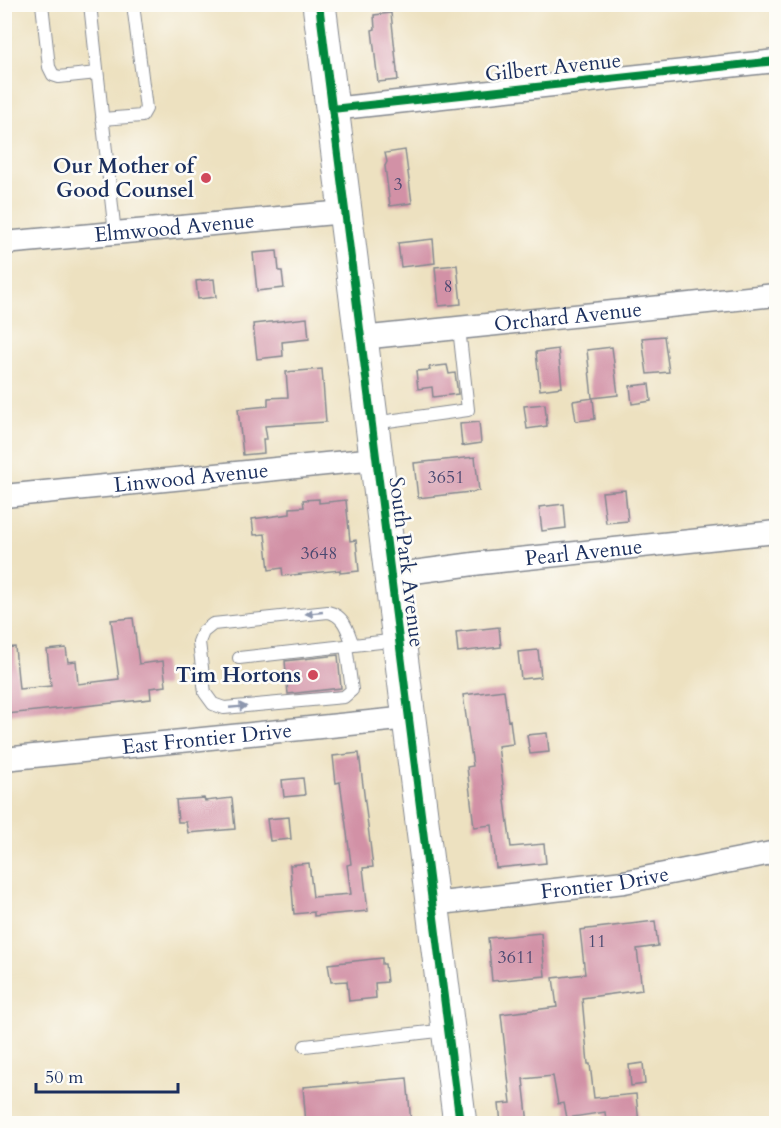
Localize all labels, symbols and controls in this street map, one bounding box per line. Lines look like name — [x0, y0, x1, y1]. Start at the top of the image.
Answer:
street label: Gilbert Avenue — [484, 46, 623, 89]
place label: Our Mother of Good Counsel — [53, 152, 198, 205]
marker: Our Mother of Good Counsel — [199, 171, 213, 185]
house number: 3 — [393, 172, 403, 197]
street label: Elmwood Avenue — [93, 206, 256, 250]
house number: 8 — [443, 274, 453, 299]
street label: Orchard Avenue — [493, 295, 643, 339]
street label: Linwood Avenue — [113, 456, 270, 500]
house number: 3651 — [428, 465, 464, 490]
street label: South Park Avenue — [382, 475, 431, 649]
street label: Pearl Avenue — [524, 532, 644, 573]
house number: 3648 — [301, 541, 337, 566]
one-way arrow — [304, 608, 323, 618]
place label: Tim Hortons — [176, 661, 301, 690]
marker: Tim Hortons — [306, 668, 320, 682]
one-way arrow — [228, 702, 247, 712]
street label: East Frontier Drive — [121, 716, 293, 762]
street label: Frontier Drive — [539, 859, 671, 906]
house number: 11 — [588, 929, 606, 954]
house number: 3611 — [498, 945, 534, 970]
scale bar — [36, 1056, 178, 1094]
text: 50 m — [45, 1065, 84, 1090]

